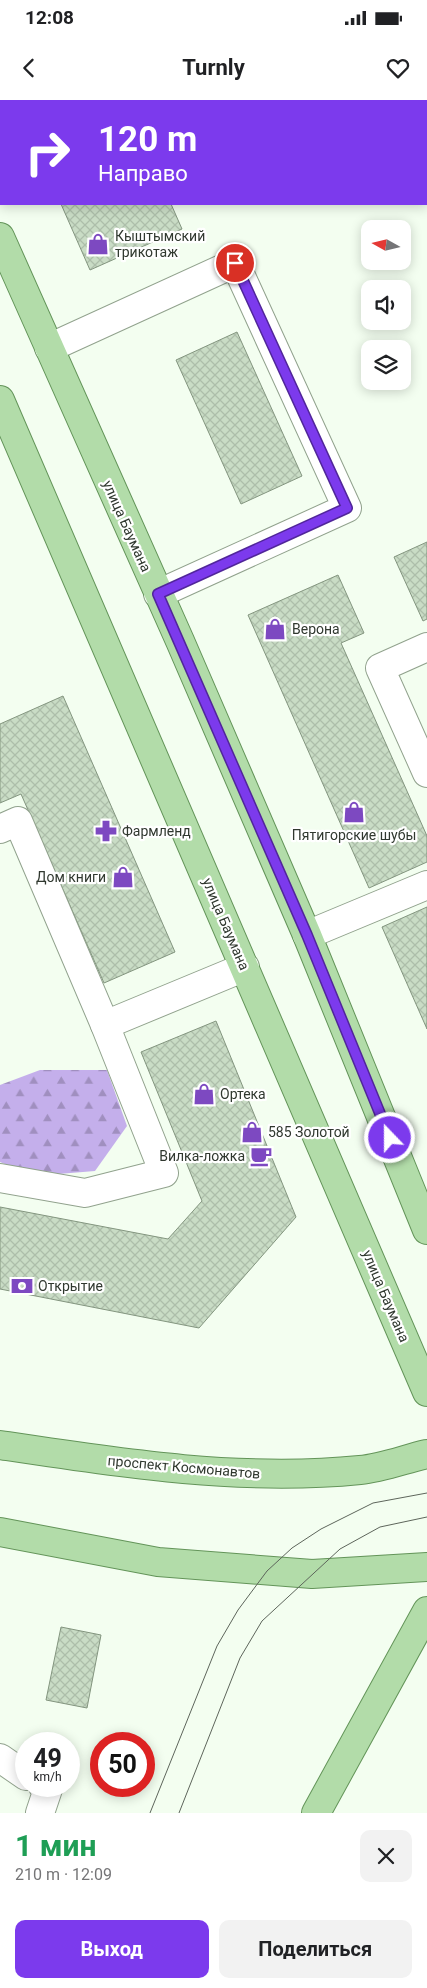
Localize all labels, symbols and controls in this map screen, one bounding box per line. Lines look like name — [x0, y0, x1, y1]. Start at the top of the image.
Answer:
text: 12:08 — [25, 6, 74, 29]
icon: back — [15, 54, 43, 82]
icon: heart — [384, 54, 412, 82]
text: Turnly — [182, 55, 245, 80]
text: 120 m — [98, 119, 197, 160]
icon: right — [15, 120, 80, 185]
text: Направо — [98, 161, 188, 186]
north arrow — [361, 220, 411, 270]
map controls — [361, 220, 411, 390]
place label: Кыштымский трикотаж — [115, 228, 205, 260]
shop icon: Кыштымский трикотаж — [85, 231, 111, 257]
pin — [214, 242, 256, 284]
icon: arrive — [221, 249, 249, 277]
button: sound — [361, 280, 411, 330]
button: layers — [361, 340, 411, 390]
street label: улица Баумана — [100, 478, 154, 574]
shop icon: Верона — [262, 616, 288, 642]
place label: Верона — [292, 621, 340, 637]
shop icon: Пятигорские шубы — [341, 799, 367, 825]
pharmacy icon: Фармленд — [93, 818, 119, 844]
place label: Фармленд — [122, 823, 191, 839]
place label: Пятигорские шубы — [292, 827, 416, 843]
shop icon: Дом книги — [110, 864, 136, 890]
place label: Дом книги — [36, 869, 106, 885]
street label: улица Баумана — [199, 876, 253, 972]
shop icon: Ортека — [191, 1081, 217, 1107]
place label: Ортека — [220, 1086, 266, 1102]
position arrow — [363, 1111, 415, 1163]
shop icon: 585 Золотой — [239, 1119, 265, 1145]
place label: 585 Золотой — [268, 1124, 350, 1140]
cafe icon: Вилка-ложка — [248, 1143, 274, 1169]
place label: Вилка-ложка — [159, 1148, 245, 1164]
street label: улица Баумана — [359, 1248, 413, 1344]
bank icon: Открытие — [9, 1273, 35, 1299]
place label: Открытие — [38, 1278, 103, 1294]
street label: проспект Космонавтов — [107, 1452, 261, 1482]
speed limit sign: 50 — [90, 1732, 155, 1797]
text: 49 — [33, 1744, 62, 1773]
text: km/h — [33, 1770, 62, 1784]
text: 1 мин — [15, 1828, 96, 1863]
button: close — [360, 1830, 412, 1882]
text: 210 m · 12:09 — [15, 1865, 112, 1884]
button: Выход — [15, 1920, 209, 1978]
button: Поделиться — [219, 1920, 412, 1978]

